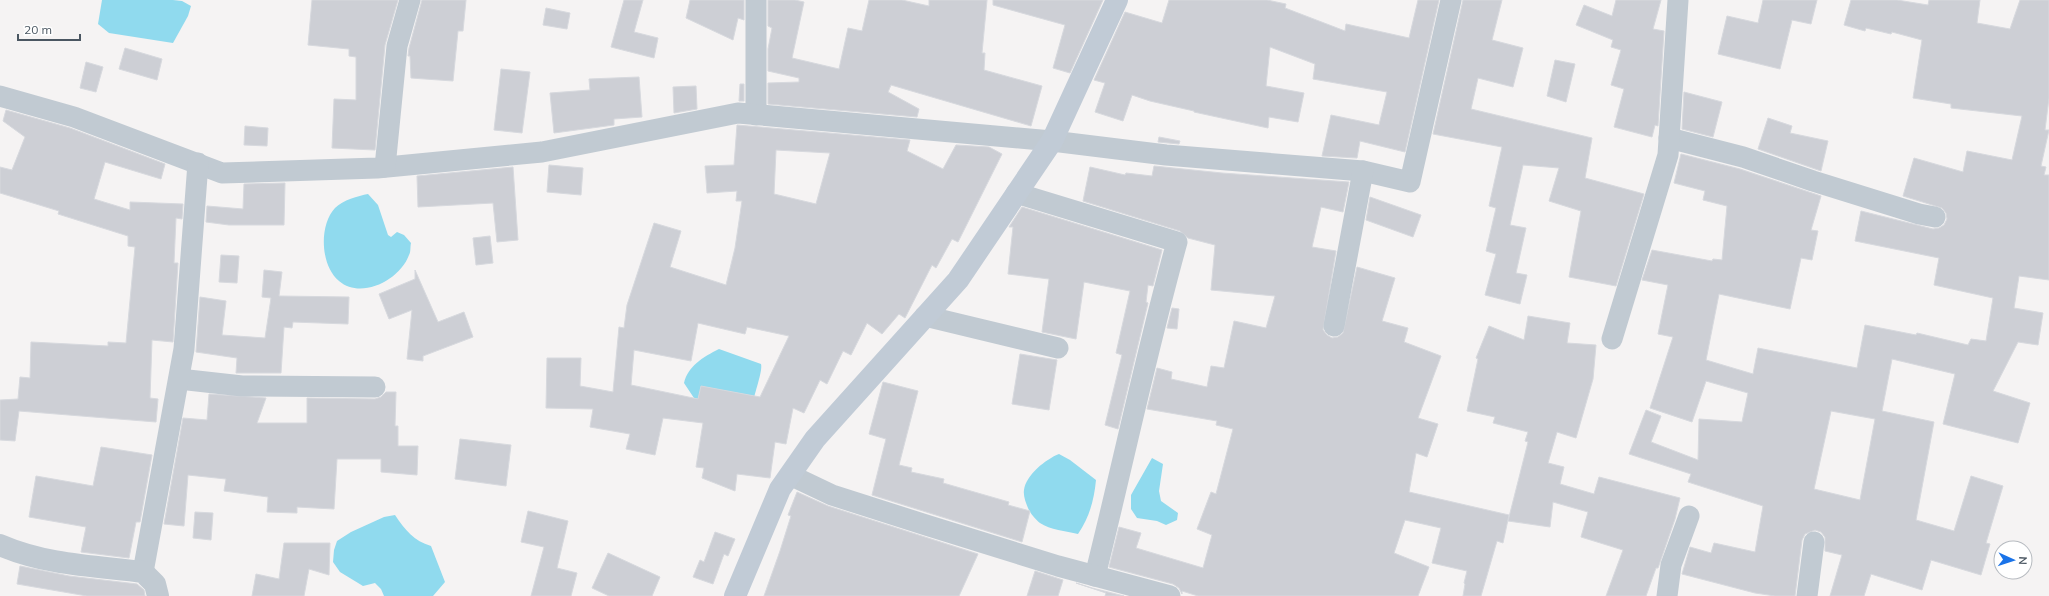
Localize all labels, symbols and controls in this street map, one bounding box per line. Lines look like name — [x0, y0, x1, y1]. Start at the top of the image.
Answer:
scale bar — [18, 16, 80, 42]
text: 20 m — [24, 22, 52, 37]
north arrow — [1993, 540, 2033, 580]
text: N — [2016, 556, 2030, 565]

